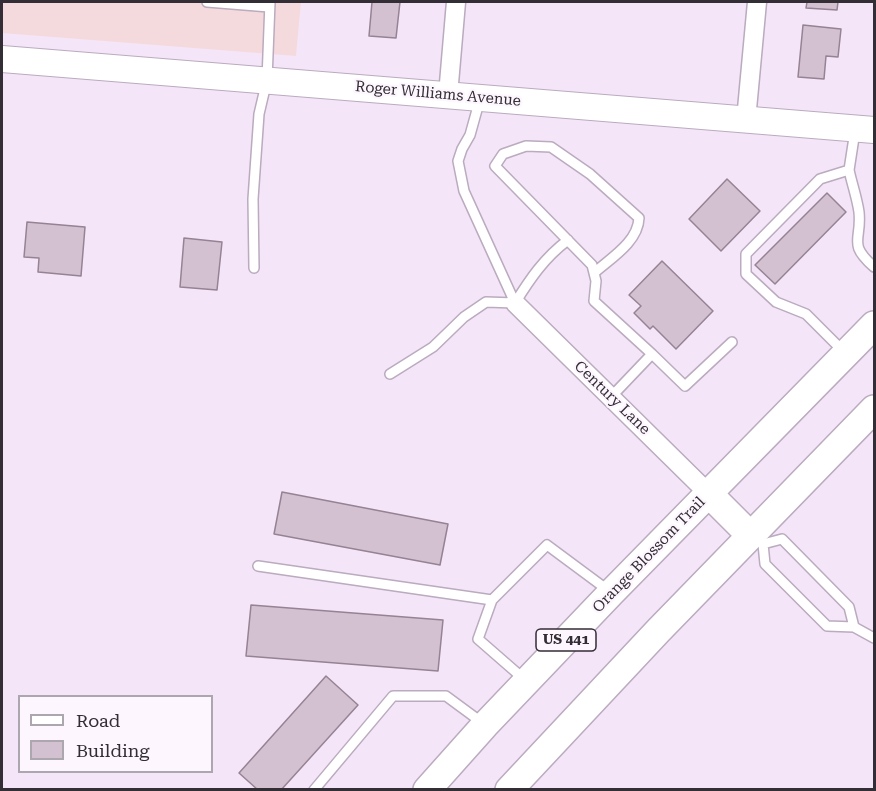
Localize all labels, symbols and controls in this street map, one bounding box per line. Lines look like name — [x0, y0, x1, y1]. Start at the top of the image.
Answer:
street label: Roger Williams Avenue — [354, 78, 522, 110]
street label: Century Lane — [570, 357, 654, 439]
street label: Orange Blossom Trail — [589, 493, 709, 617]
road number: US 441 — [536, 629, 596, 651]
legend — [18, 695, 213, 773]
text: Road — [76, 710, 120, 731]
text: Building — [76, 740, 150, 761]

